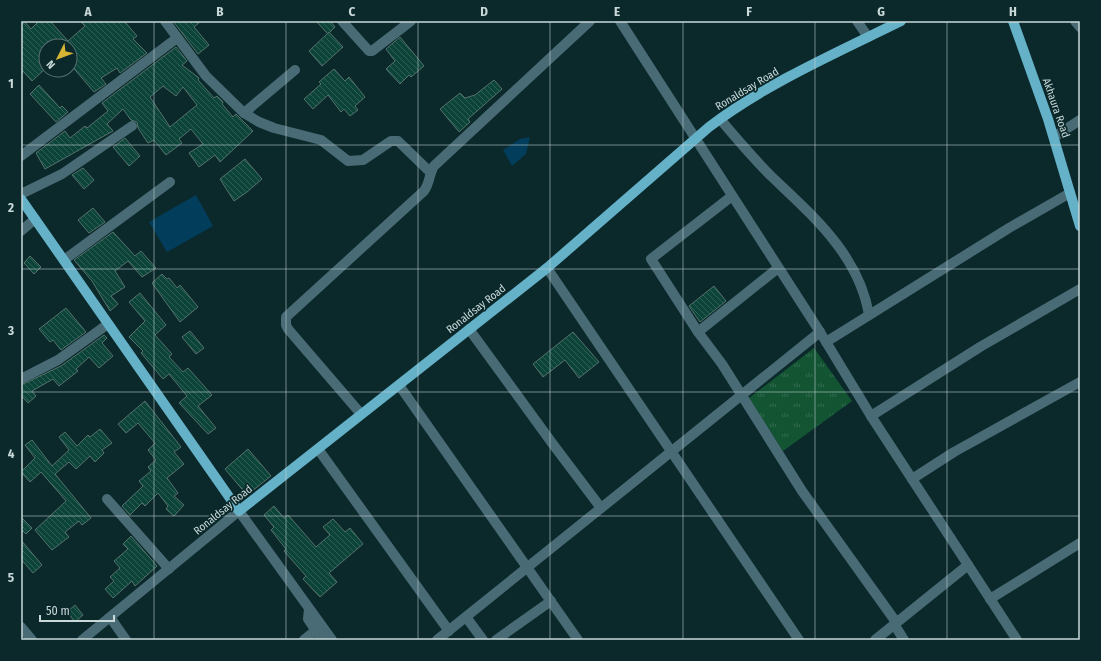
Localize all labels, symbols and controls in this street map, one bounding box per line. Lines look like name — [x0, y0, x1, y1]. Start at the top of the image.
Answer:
text: A — [83, 4, 92, 19]
text: B — [216, 4, 224, 19]
text: C — [349, 4, 356, 19]
text: D — [480, 4, 488, 19]
text: E — [614, 4, 620, 19]
text: F — [746, 4, 752, 19]
text: G — [877, 4, 885, 19]
text: H — [1009, 4, 1017, 19]
north arrow — [38, 38, 78, 78]
text: N — [44, 58, 58, 71]
street label: Ronaldsay Road — [713, 65, 781, 113]
text: 1 — [8, 76, 14, 91]
street label: Akhaura Road — [1040, 77, 1072, 139]
text: 2 — [7, 200, 14, 215]
street label: Ronaldsay Road — [444, 282, 508, 336]
text: 3 — [7, 323, 14, 338]
text: 4 — [8, 446, 15, 461]
street label: Ronaldsay Road — [191, 482, 255, 538]
text: 5 — [8, 570, 14, 585]
scale bar — [40, 597, 114, 623]
text: 50 m — [46, 604, 70, 618]

